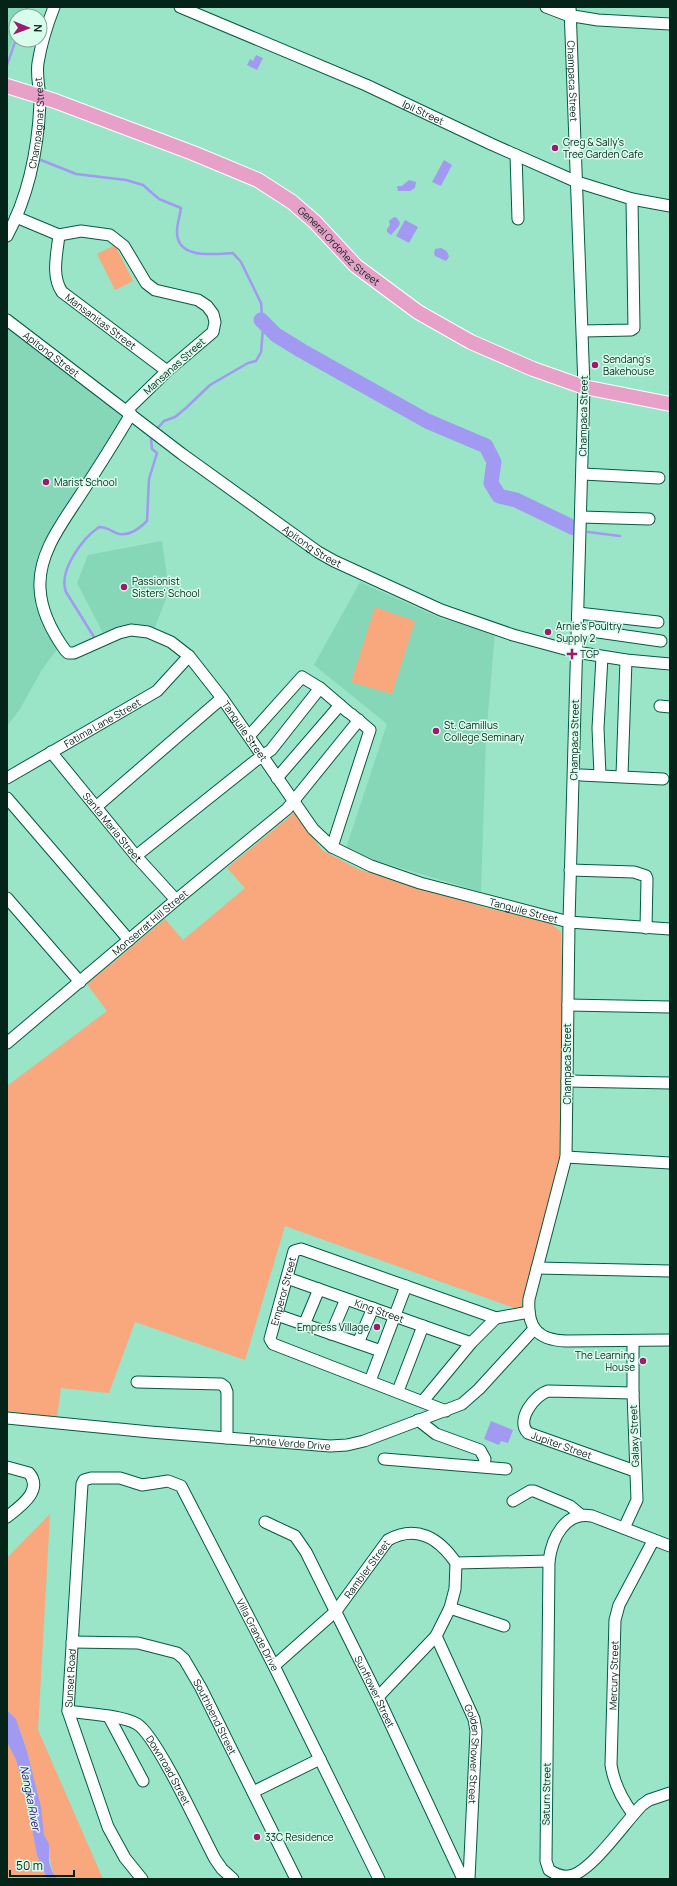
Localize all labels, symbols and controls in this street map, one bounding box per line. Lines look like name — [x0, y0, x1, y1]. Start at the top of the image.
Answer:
north arrow — [8, 8, 48, 48]
text: N — [31, 24, 46, 32]
street label: Champaca Street — [564, 40, 581, 122]
street label: Champagnat Street — [25, 77, 47, 170]
street label: Ipil Street — [400, 96, 446, 128]
place label: Greg & Sally's Tree Garden Cafe — [563, 135, 643, 161]
marker: Greg & Sally's Tree Garden Cafe — [550, 143, 560, 153]
street label: General Ordoñez Street — [295, 203, 383, 288]
street label: Mansanitas Street — [63, 290, 139, 352]
street label: Apitong Street — [20, 328, 83, 380]
street label: Mansanas Street — [140, 334, 208, 398]
place label: Sendang's Bakehouse — [603, 352, 654, 378]
marker: Sendang's Bakehouse — [590, 360, 600, 370]
street label: Champaca Street — [575, 375, 591, 457]
place label: Marist School — [54, 475, 117, 489]
marker: Marist School — [41, 477, 51, 487]
street label: Apitong Street — [280, 522, 344, 570]
place label: Passionist Sisters' School — [132, 574, 200, 600]
marker: Passionist Sisters' School — [119, 582, 129, 592]
place label: Arnie's Poultry Supply 2 — [556, 619, 622, 645]
marker: Arnie's Poultry Supply 2 — [543, 627, 553, 637]
place label: TGP — [580, 647, 599, 661]
marker: TGP — [567, 649, 577, 659]
street label: Fatima Lane Street — [61, 695, 143, 751]
street label: Tanguile Street — [219, 698, 271, 764]
street label: Champaca Street — [566, 699, 582, 781]
place label: St. Camillus College Seminary — [444, 718, 525, 744]
marker: St. Camillus College Seminary — [431, 726, 441, 736]
street label: Santa Maria Street — [80, 789, 145, 865]
street label: Monserrat Hill Street — [109, 886, 191, 958]
street label: Tanguile Street — [488, 894, 560, 926]
street label: Champaca Street — [560, 1023, 574, 1105]
street label: Emperor Street — [267, 1255, 299, 1327]
street label: King Street — [353, 1295, 406, 1326]
place label: Empress Village — [297, 1320, 369, 1334]
marker: Empress Village — [372, 1322, 382, 1332]
place label: The Learning House — [575, 1348, 635, 1374]
marker: The Learning House — [638, 1356, 648, 1366]
street label: Galaxy Street — [626, 1405, 642, 1467]
street label: Jupiter Street — [529, 1428, 594, 1462]
street label: Ponte Verde Drive — [249, 1433, 331, 1453]
street label: Rambler Street — [341, 1537, 393, 1601]
street label: Villa Grande Drive — [233, 1596, 282, 1673]
street label: Mercury Street — [606, 1640, 621, 1710]
street label: Sunset Road — [61, 1648, 79, 1708]
street label: Sunflower Street — [351, 1653, 398, 1730]
street label: Southbend Street — [190, 1676, 240, 1757]
street label: Golden Shower Street — [461, 1702, 483, 1804]
street label: Downroad Street — [143, 1732, 194, 1808]
street label: Saturn Street — [538, 1763, 554, 1825]
water label: Nangka River — [17, 1764, 45, 1834]
place label: 33C Residence — [265, 1830, 334, 1844]
marker: 33C Residence — [252, 1832, 262, 1842]
scale bar — [10, 1852, 74, 1878]
text: 50 m — [16, 1857, 43, 1874]

